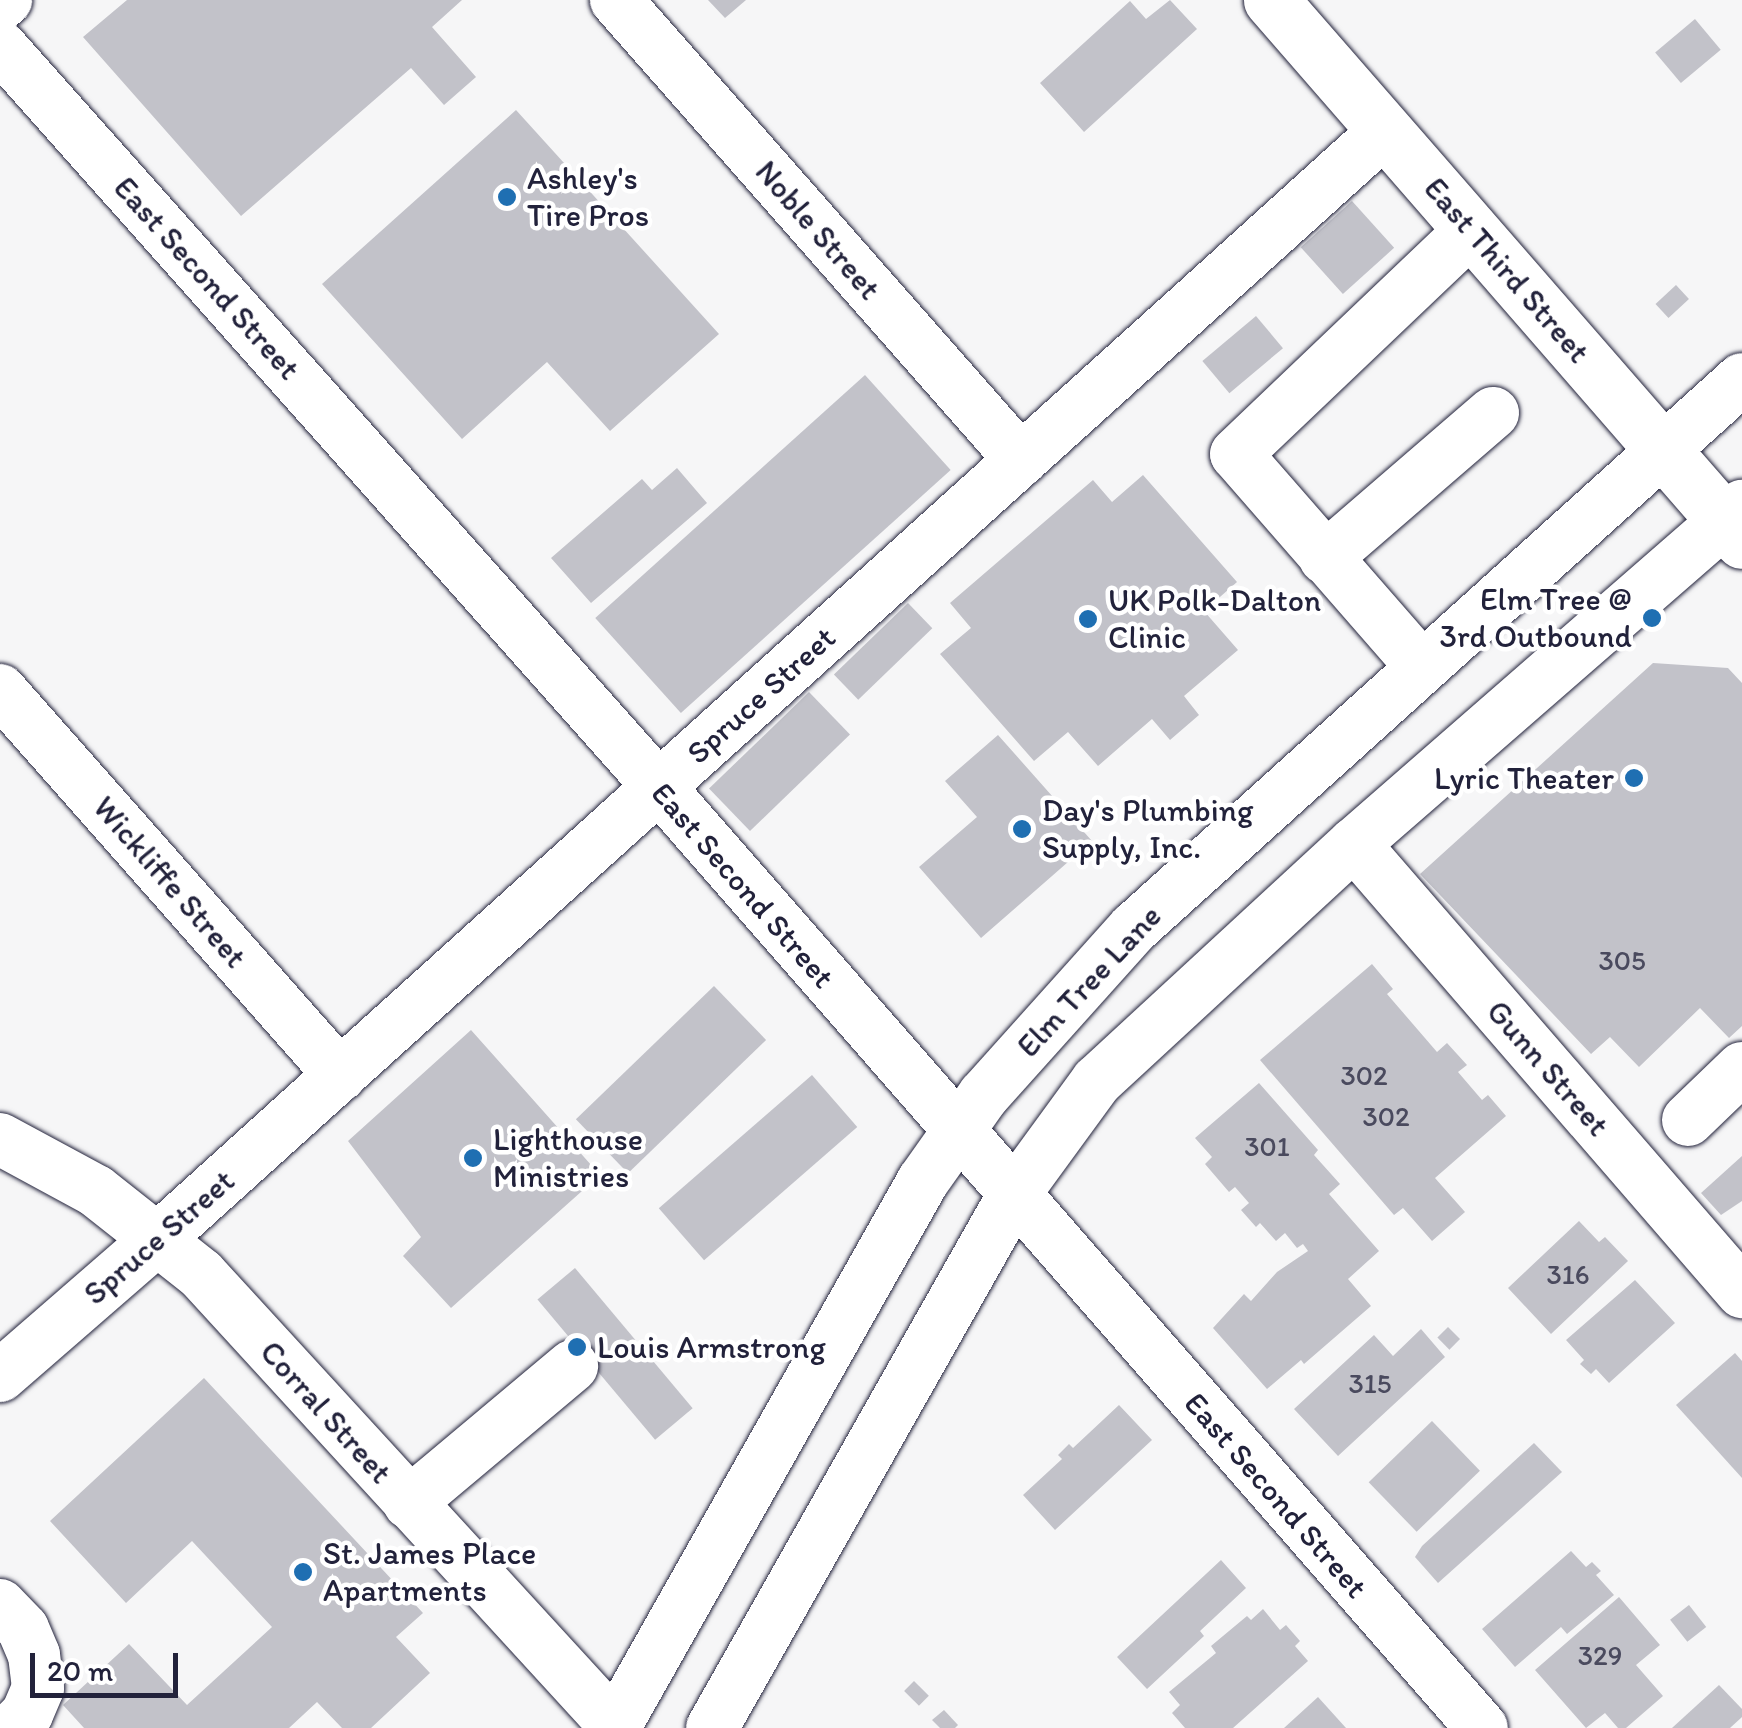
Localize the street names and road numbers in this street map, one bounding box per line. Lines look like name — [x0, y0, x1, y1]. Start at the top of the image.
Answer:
street label: Noble Street — [748, 153, 888, 307]
street label: East Second Street — [106, 169, 308, 387]
street label: East Third Street — [1416, 170, 1598, 370]
street label: Spruce Street — [679, 618, 843, 772]
street label: East Second Street — [644, 775, 842, 995]
street label: Wickliffe Street — [85, 788, 255, 976]
street label: Elm Tree Lane — [1010, 898, 1168, 1064]
street label: Gunn Street — [1479, 993, 1617, 1143]
street label: Spruce Street — [76, 1161, 242, 1313]
street label: Corral Street — [252, 1333, 400, 1491]
street label: East Second Street — [1177, 1385, 1375, 1605]

